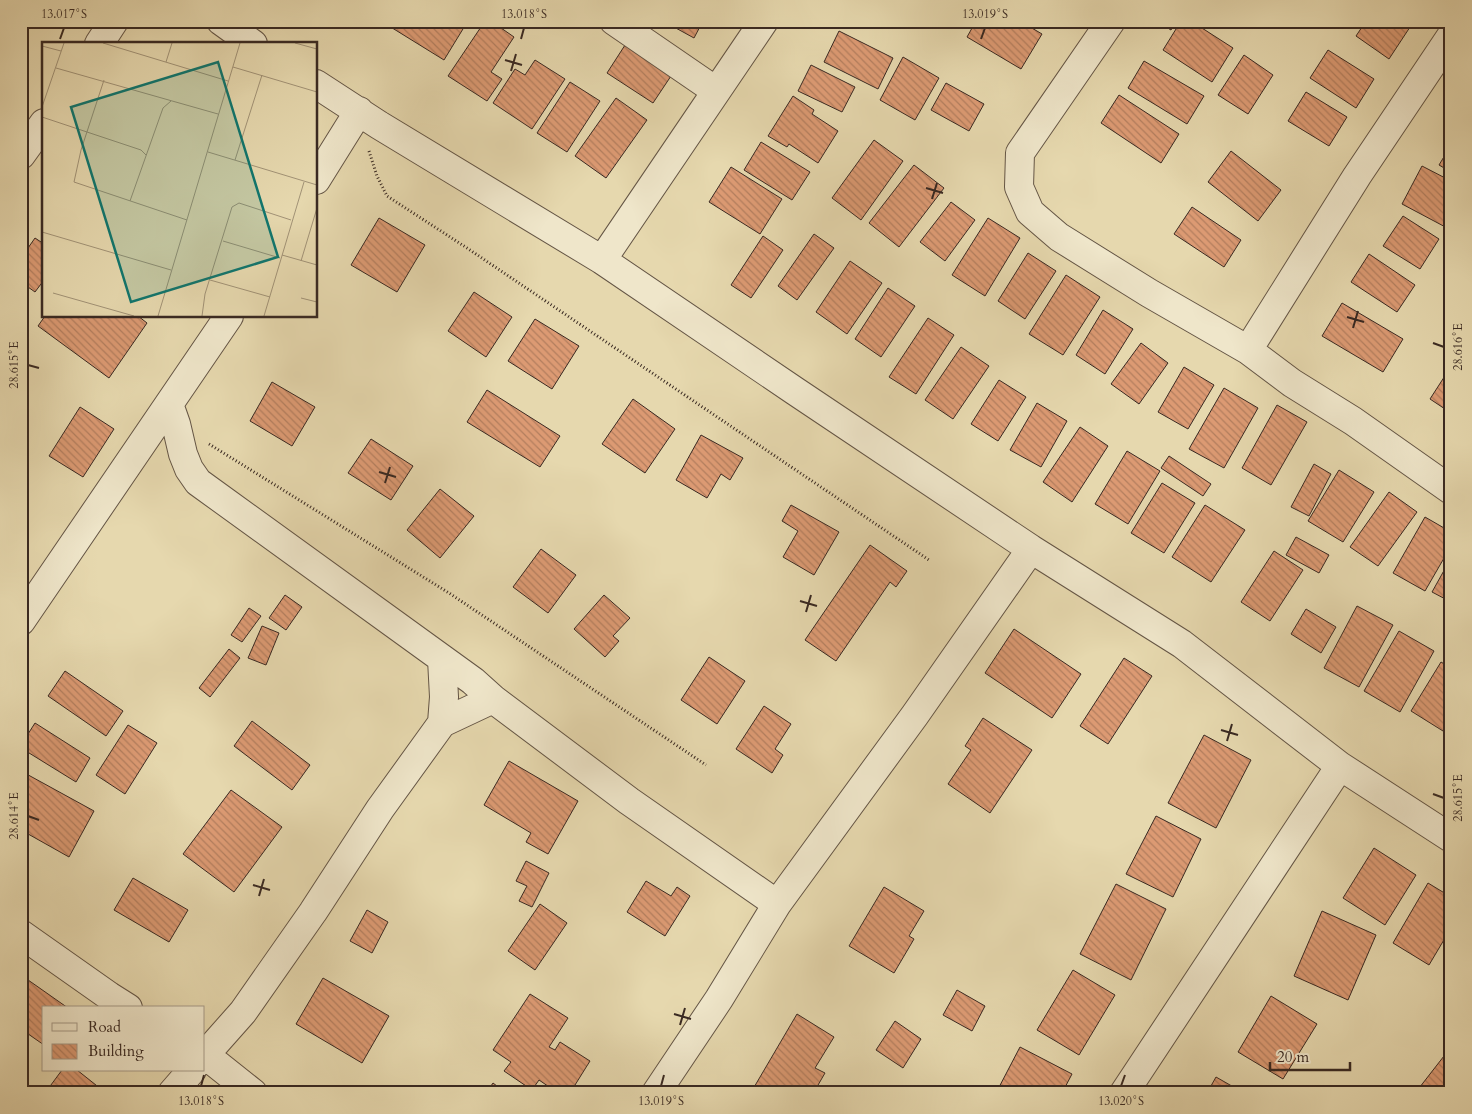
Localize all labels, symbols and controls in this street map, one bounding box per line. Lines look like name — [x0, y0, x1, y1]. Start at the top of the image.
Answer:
text: 13.017°S — [41, 6, 87, 22]
text: 13.018°S — [501, 6, 547, 22]
text: 13.019°S — [962, 6, 1008, 22]
inset map — [42, 42, 318, 318]
text: 28.616°E — [1450, 323, 1466, 371]
text: 28.615°E — [6, 341, 22, 389]
text: 28.615°E — [1450, 774, 1466, 822]
text: 28.614°E — [6, 792, 22, 840]
legend — [42, 1006, 205, 1072]
text: Road — [88, 1017, 121, 1037]
scale bar — [1270, 1039, 1350, 1071]
text: Building — [88, 1041, 144, 1061]
text: 20 m — [1277, 1047, 1309, 1067]
text: 13.018°S — [178, 1093, 224, 1109]
text: 13.019°S — [638, 1093, 684, 1109]
text: 13.020°S — [1098, 1093, 1144, 1109]

